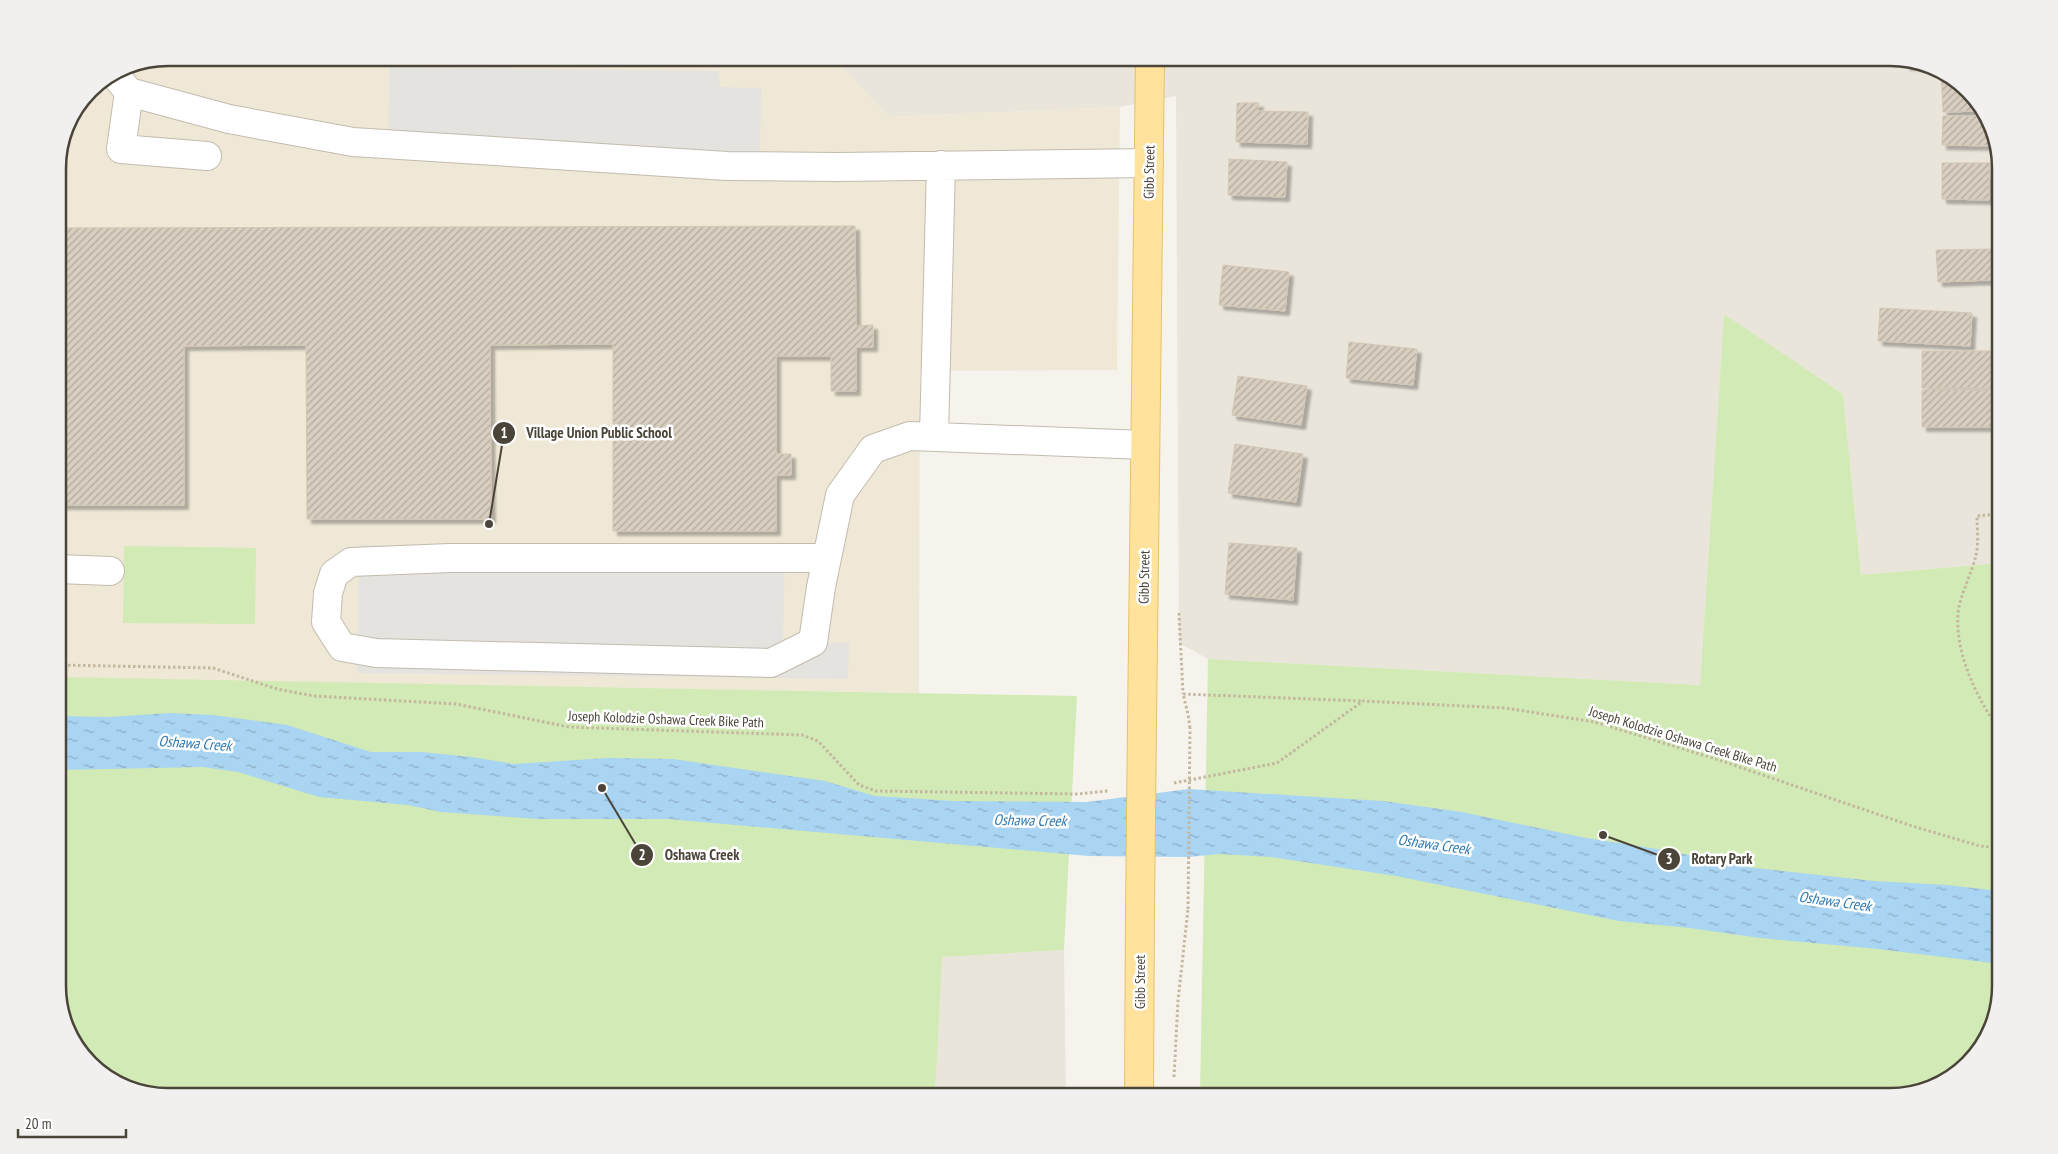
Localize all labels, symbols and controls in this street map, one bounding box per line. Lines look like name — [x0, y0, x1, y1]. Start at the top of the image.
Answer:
street label: Gibb Street — [1140, 145, 1158, 199]
callout: Village Union Public School — [491, 418, 682, 448]
text: 1 — [500, 423, 508, 442]
text: Village Union Public School — [525, 423, 672, 442]
street label: Gibb Street — [1135, 550, 1153, 604]
street label: Joseph Kolodzie Oshawa Creek Bike Path — [1586, 702, 1779, 776]
street label: Joseph Kolodzie Oshawa Creek Bike Path — [567, 707, 764, 731]
water label: Oshawa Creek — [158, 731, 234, 755]
water label: Oshawa Creek — [993, 810, 1069, 830]
water label: Oshawa Creek — [1397, 830, 1474, 859]
callout: Oshawa Creek — [629, 840, 749, 870]
callout: Rotary Park — [1656, 844, 1763, 874]
text: 2 — [638, 845, 646, 864]
text: Oshawa Creek — [665, 845, 740, 864]
text: 3 — [1665, 849, 1673, 868]
text: Rotary Park — [1692, 849, 1753, 868]
water label: Oshawa Creek — [1798, 887, 1875, 916]
street label: Gibb Street — [1131, 955, 1149, 1009]
scale bar — [18, 1106, 125, 1138]
text: 20 m — [25, 1114, 51, 1133]

